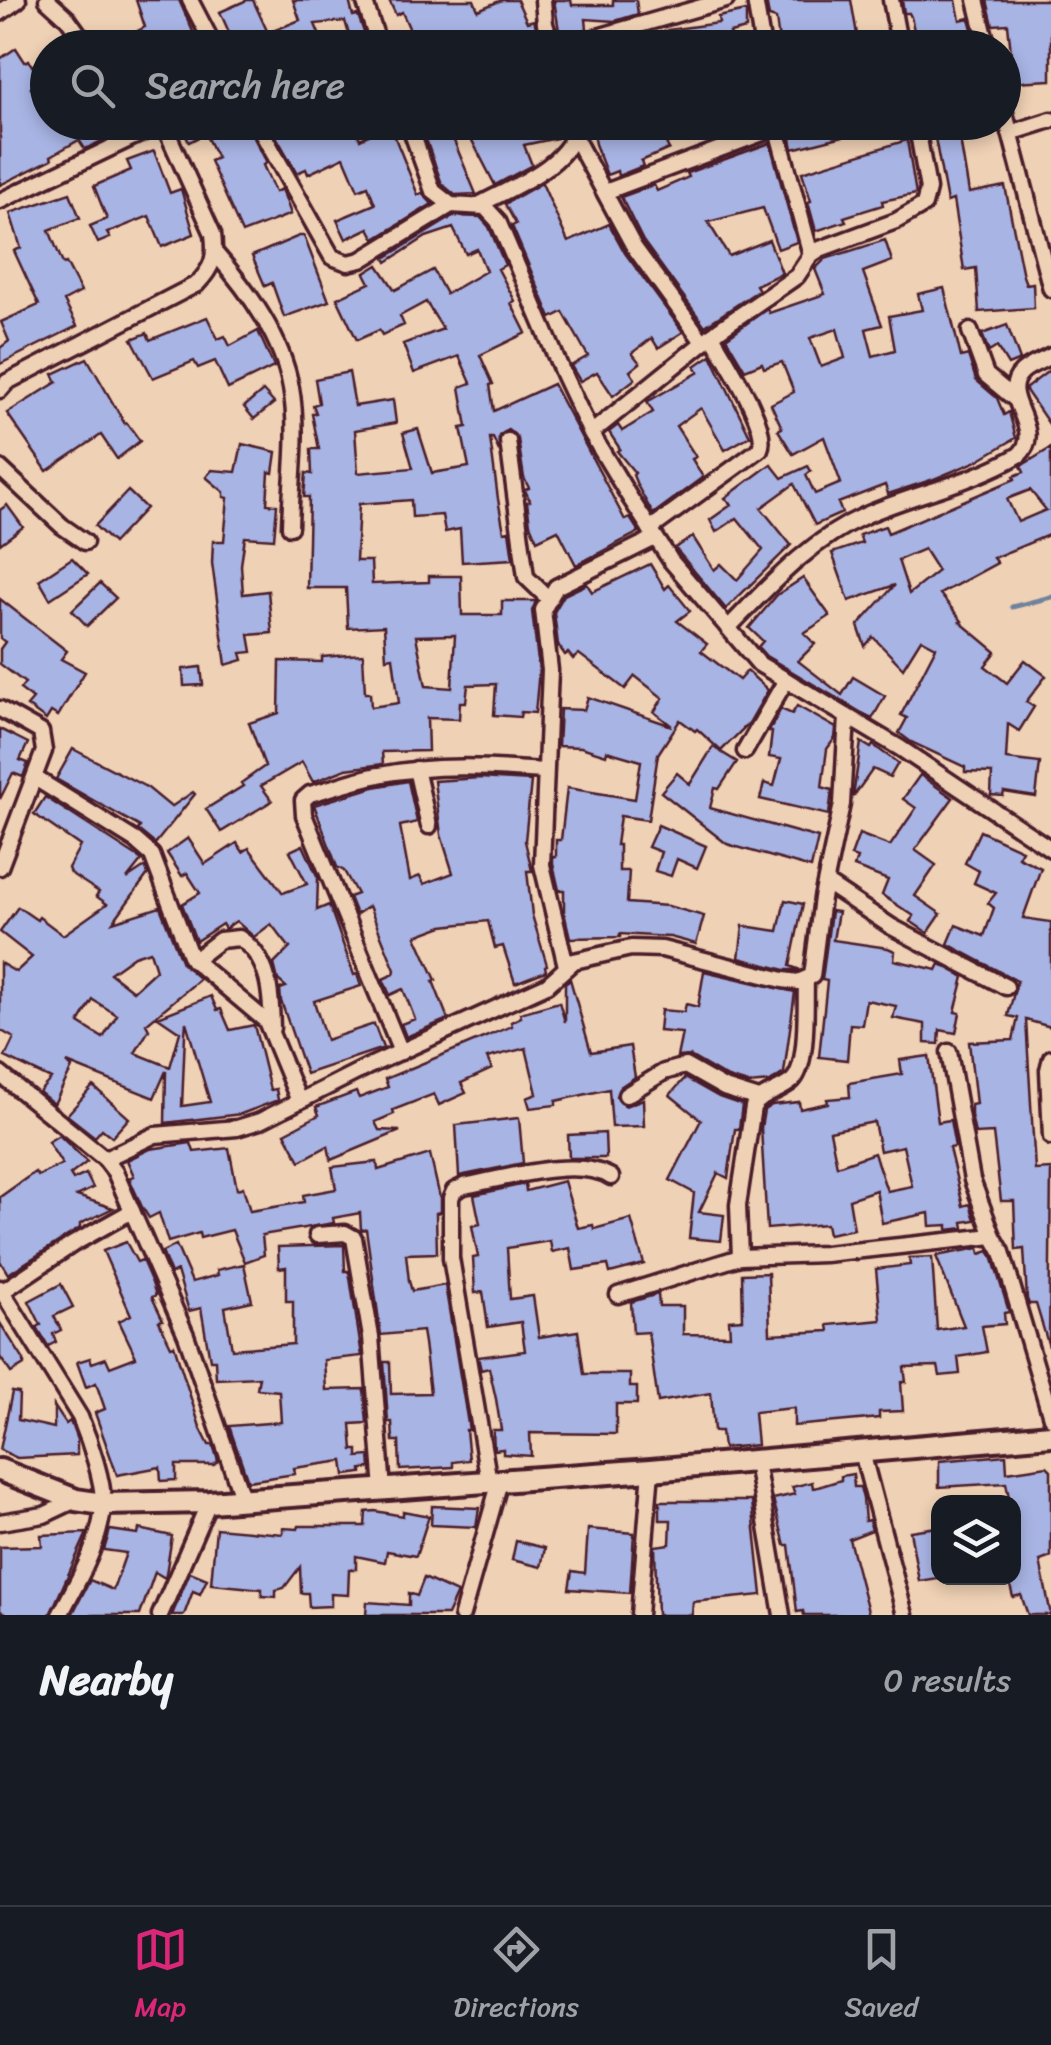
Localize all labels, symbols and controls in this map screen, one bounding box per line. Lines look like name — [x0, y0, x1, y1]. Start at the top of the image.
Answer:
search box — [30, 30, 1021, 140]
text: Search here — [145, 52, 345, 119]
icon: search — [65, 58, 120, 113]
map controls — [931, 1495, 1021, 1585]
button: layers — [931, 1495, 1021, 1585]
text: Nearby — [40, 1643, 173, 1717]
text: 0 results — [883, 1652, 1011, 1709]
tab: Map — [133, 1922, 188, 2031]
tab: Directions — [453, 1922, 579, 2031]
tab: Saved — [844, 1922, 918, 2031]

